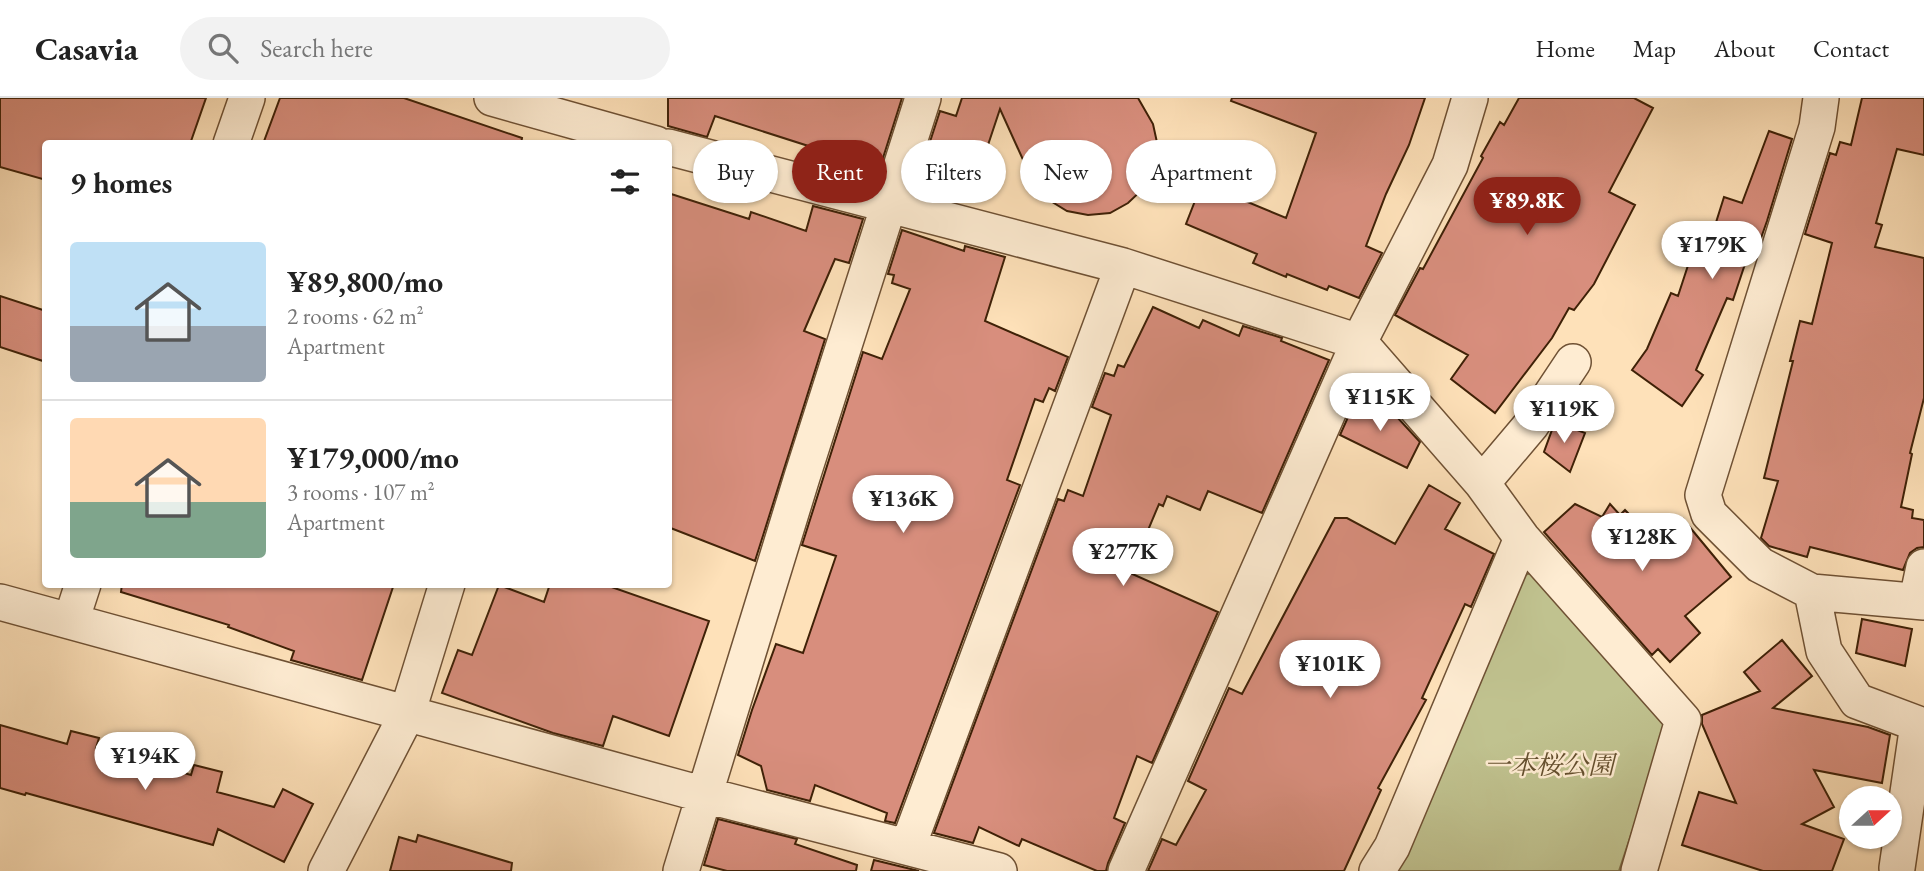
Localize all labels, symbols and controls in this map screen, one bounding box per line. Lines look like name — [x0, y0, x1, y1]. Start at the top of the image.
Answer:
search box — [180, 17, 670, 80]
text: Casavia — [35, 27, 138, 70]
icon: search — [204, 29, 242, 67]
text: Search here — [260, 31, 373, 65]
text: Home — [1535, 33, 1595, 64]
text: Map — [1633, 33, 1676, 64]
text: About — [1714, 33, 1775, 64]
text: Contact — [1813, 33, 1889, 64]
chip: Buy — [693, 140, 778, 203]
chip: Rent — [792, 140, 887, 203]
chip: Filters — [901, 140, 1006, 203]
chip: New — [1020, 140, 1112, 203]
chip: Apartment — [1126, 140, 1276, 203]
text: 9 homes — [70, 163, 172, 202]
icon: filters — [606, 163, 644, 201]
pin: ¥89.8K — [1470, 178, 1584, 237]
text: ¥89.8K — [1490, 185, 1564, 215]
pin: ¥179K — [1663, 222, 1761, 281]
text: ¥179K — [1677, 229, 1747, 259]
text: ¥89,800/mo — [287, 262, 443, 301]
icon: home — [126, 270, 210, 354]
text: 2 rooms · 62 m² — [287, 301, 424, 331]
text: Apartment — [287, 331, 385, 361]
pin: ¥115K — [1331, 374, 1429, 433]
text: ¥115K — [1345, 381, 1415, 411]
pin: ¥119K — [1515, 386, 1613, 445]
text: ¥119K — [1529, 393, 1599, 423]
text: ¥179,000/mo — [287, 438, 459, 477]
icon: home — [126, 446, 210, 530]
pin: ¥136K — [854, 476, 952, 535]
text: 3 rooms · 107 m² — [287, 477, 435, 507]
text: ¥136K — [868, 483, 938, 513]
text: Apartment — [287, 507, 385, 537]
pin: ¥128K — [1593, 514, 1691, 573]
text: ¥128K — [1607, 521, 1677, 551]
pin: ¥277K — [1074, 528, 1172, 588]
text: ¥277K — [1088, 536, 1158, 566]
pin: ¥101K — [1281, 640, 1379, 700]
text: ¥101K — [1295, 648, 1365, 678]
pin: ¥194K — [96, 732, 194, 792]
text: ¥194K — [110, 740, 180, 770]
park label: 一本桜公園 — [1484, 748, 1618, 782]
north arrow — [1839, 786, 1902, 849]
map controls — [1839, 786, 1902, 849]

